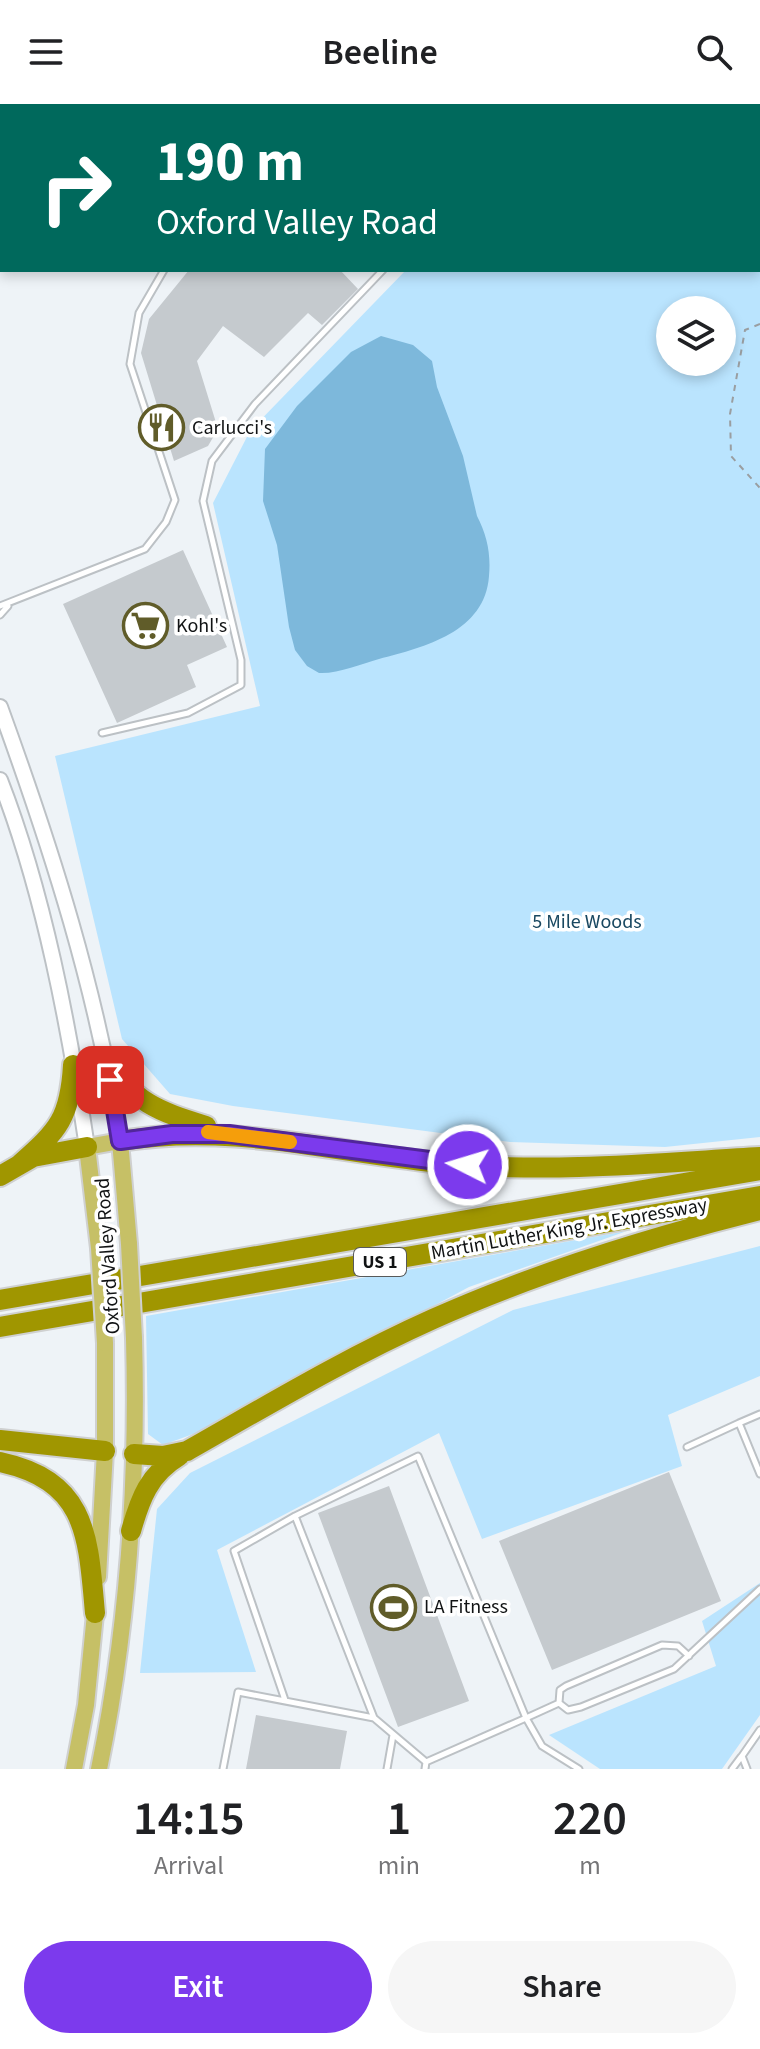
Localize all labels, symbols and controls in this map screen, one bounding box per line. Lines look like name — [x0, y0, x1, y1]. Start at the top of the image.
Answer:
text: Beeline — [322, 27, 438, 78]
icon: menu — [24, 30, 68, 74]
icon: search — [692, 30, 736, 74]
text: 190 m — [156, 123, 304, 202]
icon: right — [24, 136, 128, 240]
text: Oxford Valley Road — [156, 197, 438, 248]
map controls — [656, 296, 736, 376]
button: layers — [656, 296, 736, 376]
restaurant icon: Carlucci's — [137, 404, 185, 452]
place label: Carlucci's — [192, 414, 272, 442]
supermarket icon: Kohl's — [121, 602, 169, 650]
place label: Kohl's — [176, 612, 227, 640]
park label: 5 Mile Woods — [532, 908, 642, 936]
pin — [76, 1046, 144, 1114]
icon: arrive — [88, 1058, 132, 1102]
position arrow — [426, 1123, 510, 1207]
street label: Oxford Valley Road — [89, 1177, 127, 1335]
street label: Martin Luther King Jr. Expressway — [429, 1191, 710, 1267]
road number: US 1 — [354, 1248, 406, 1276]
sports icon: LA Fitness — [369, 1583, 417, 1631]
place label: LA Fitness — [424, 1593, 508, 1621]
text: 14:15 — [133, 1785, 245, 1853]
text: 1 — [387, 1785, 411, 1853]
text: 220 — [553, 1785, 627, 1853]
text: Arrival — [154, 1847, 224, 1884]
text: min — [378, 1847, 420, 1884]
text: m — [579, 1847, 601, 1884]
button: Exit — [24, 1941, 372, 2033]
button: Share — [388, 1941, 736, 2033]

